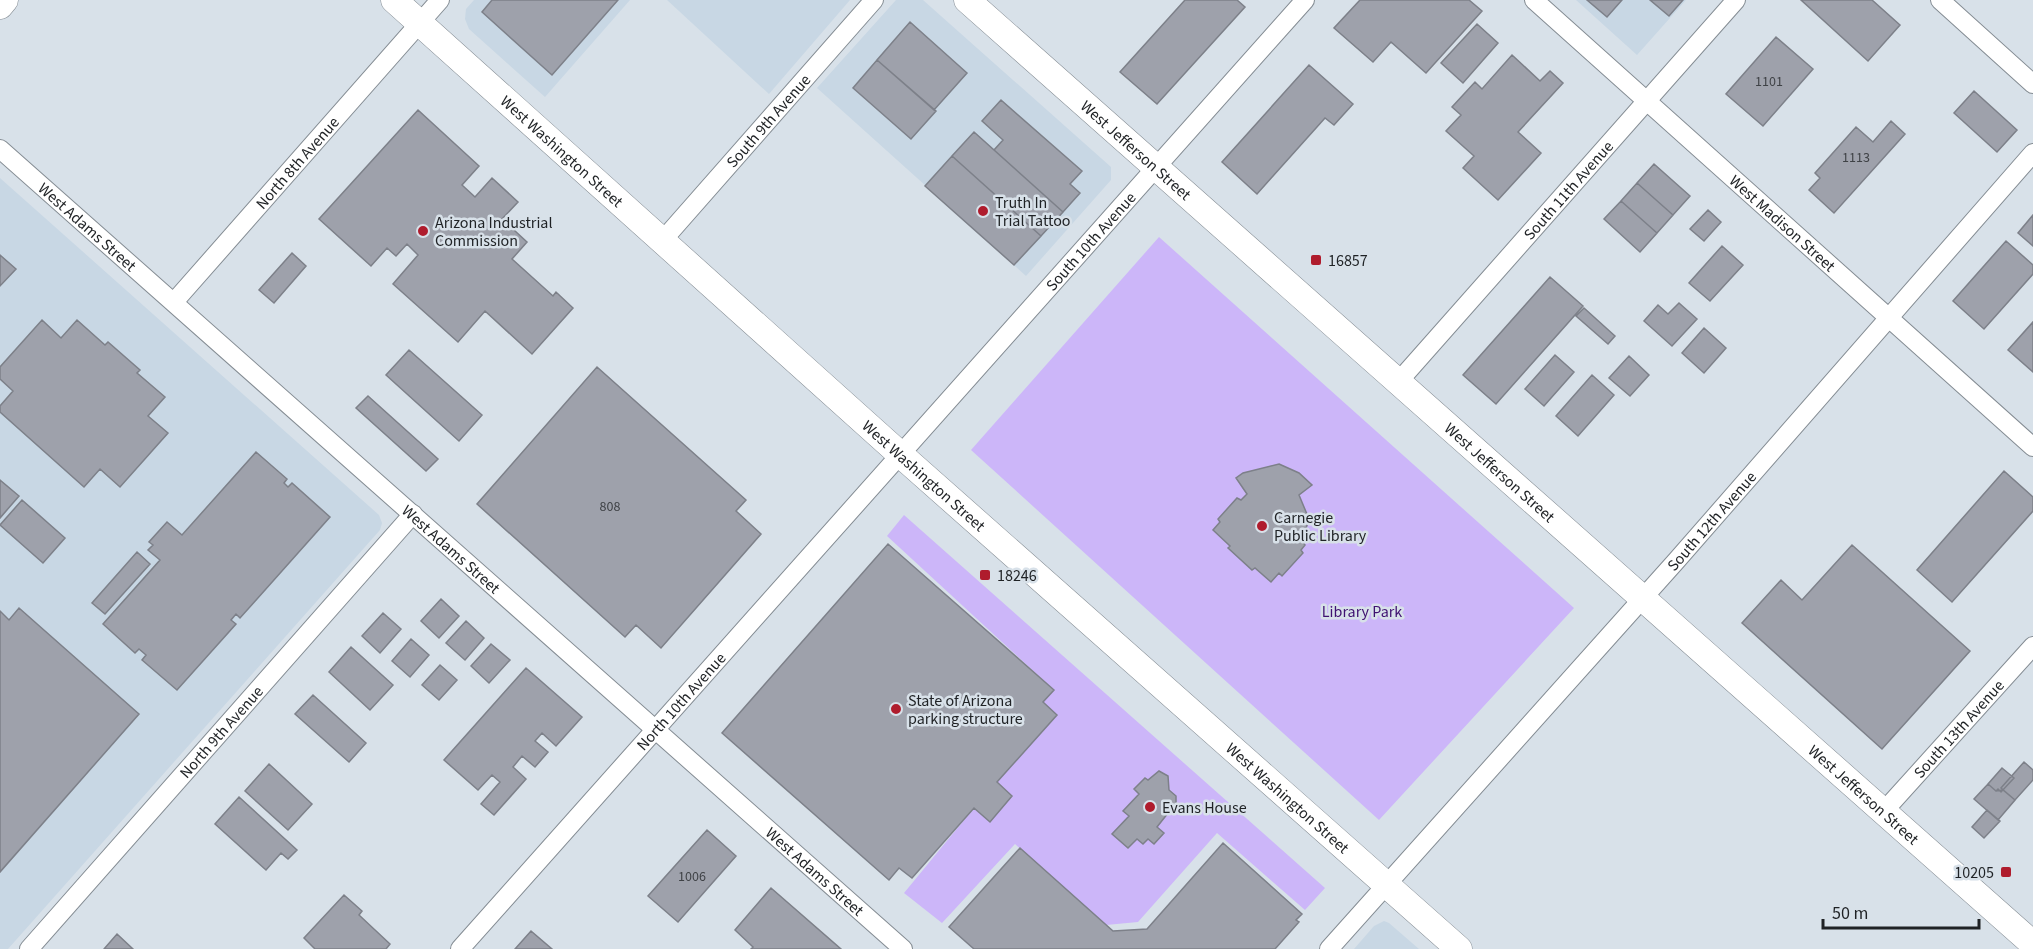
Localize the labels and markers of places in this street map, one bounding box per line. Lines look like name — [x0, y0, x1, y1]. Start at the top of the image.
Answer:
place label: Truth In Trial Tattoo — [995, 192, 1071, 232]
marker: Truth In Trial Tattoo — [976, 204, 990, 218]
place label: Arizona Industrial Commission — [435, 212, 552, 252]
marker: Arizona Industrial Commission — [416, 224, 430, 238]
place label: 16857 — [1328, 250, 1368, 272]
marker: 16857 — [1309, 253, 1323, 267]
place label: Carnegie Public Library — [1274, 507, 1367, 547]
marker: Carnegie Public Library — [1255, 519, 1269, 533]
place label: 18246 — [997, 565, 1037, 587]
marker: 18246 — [978, 568, 992, 582]
place label: State of Arizona parking structure — [908, 690, 1023, 730]
marker: State of Arizona parking structure — [889, 702, 903, 716]
place label: Evans House — [1162, 797, 1247, 819]
marker: Evans House — [1143, 800, 1157, 814]
place label: 10205 — [1954, 862, 1994, 884]
marker: 10205 — [1999, 865, 2013, 879]

